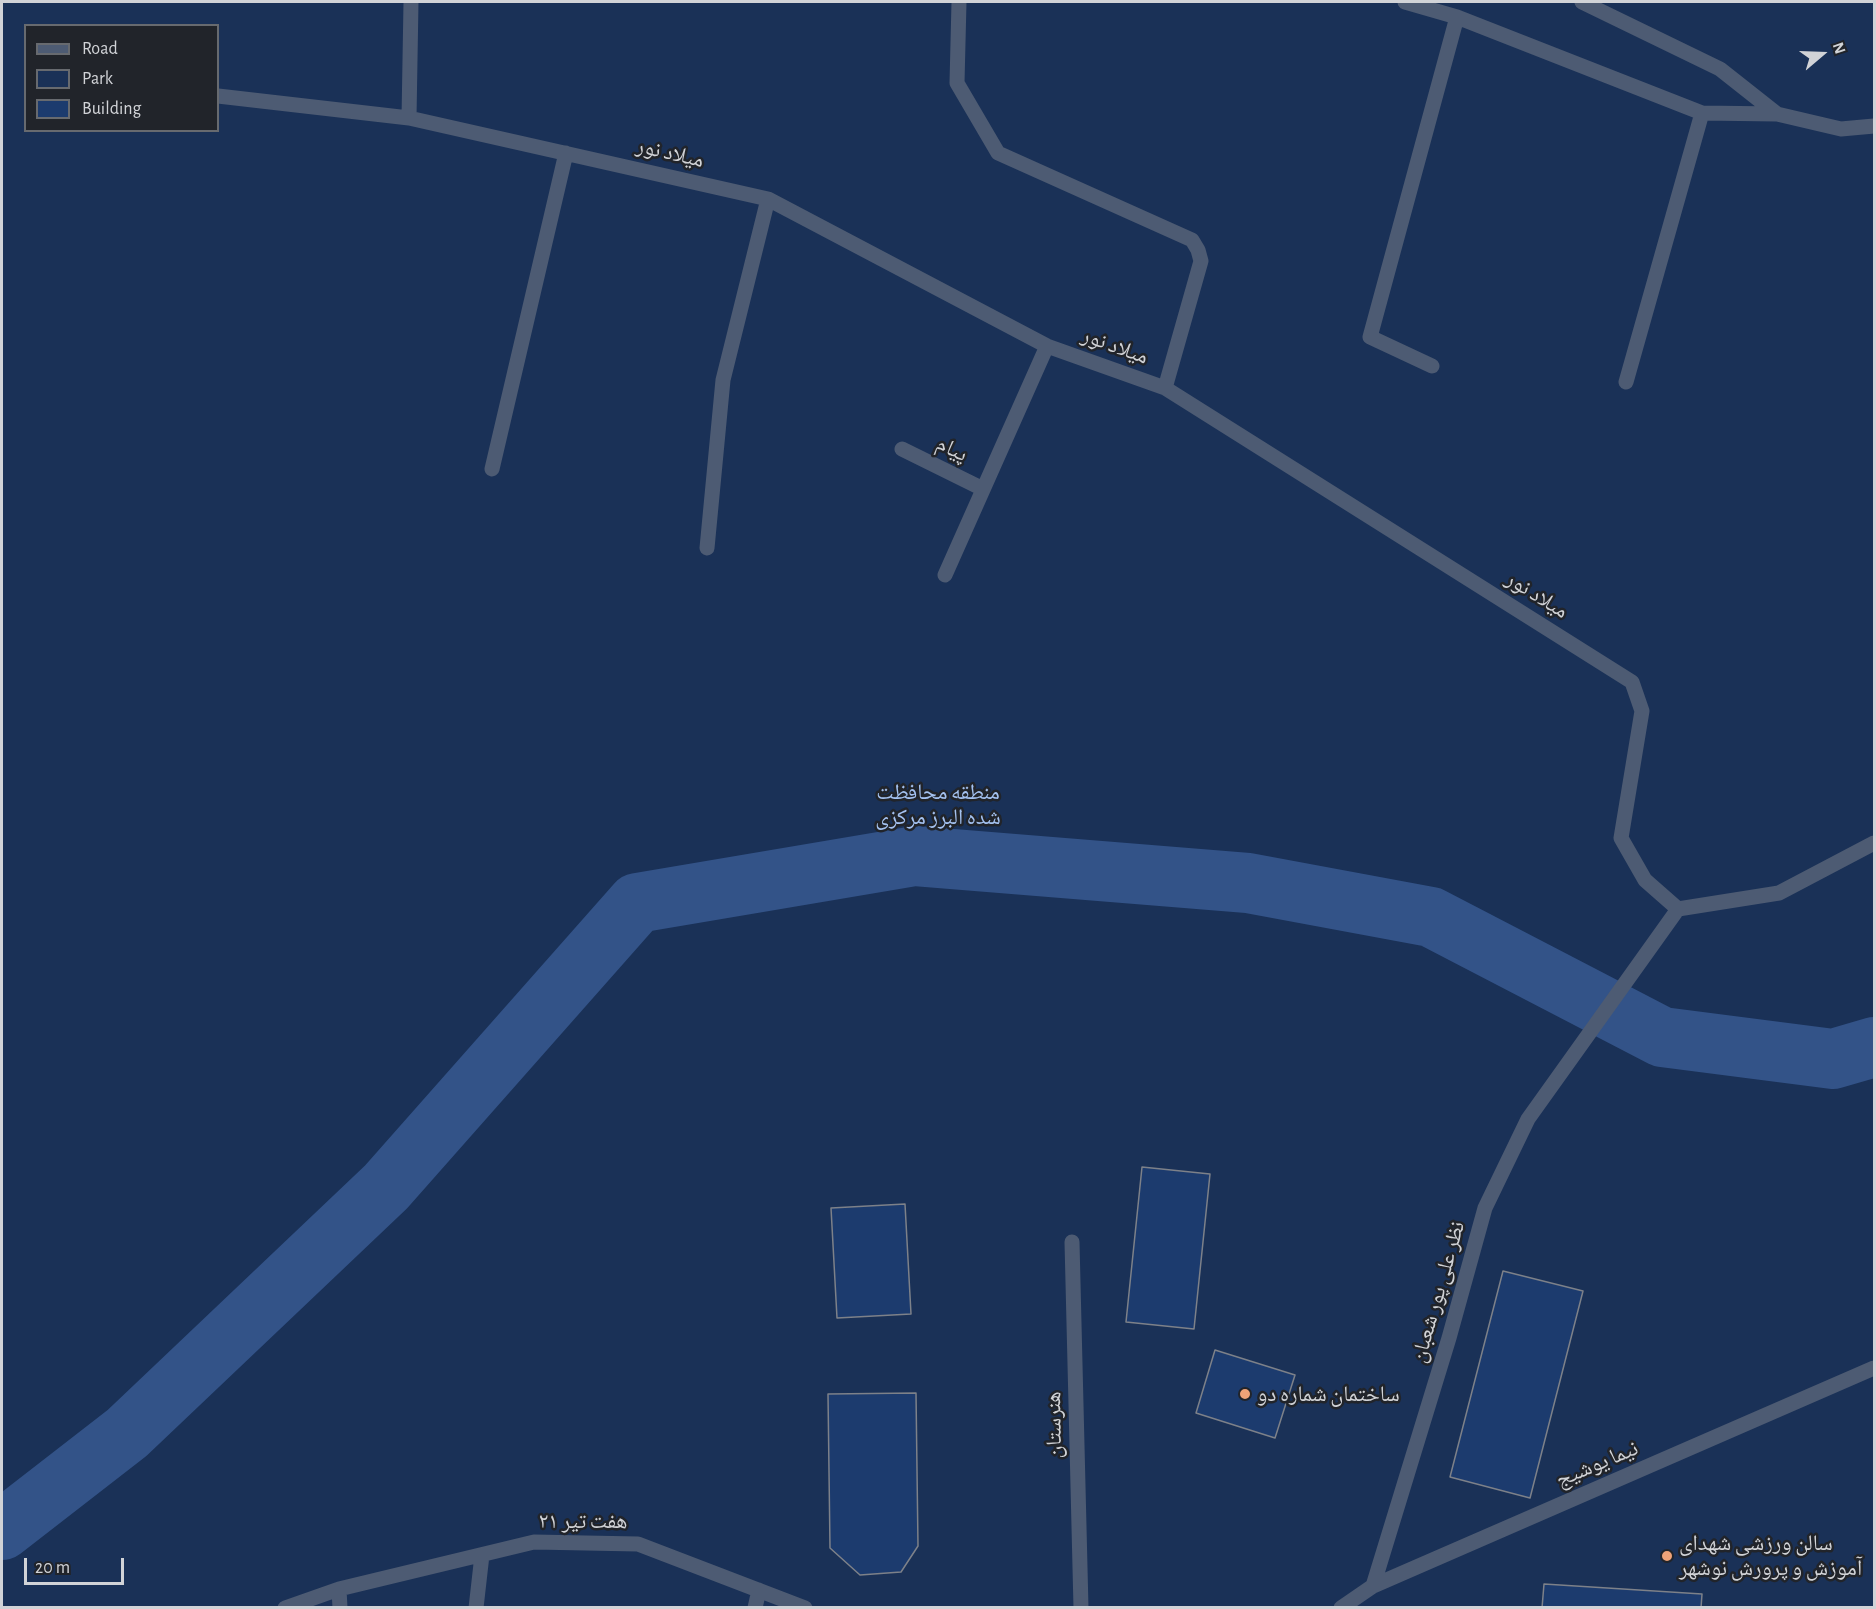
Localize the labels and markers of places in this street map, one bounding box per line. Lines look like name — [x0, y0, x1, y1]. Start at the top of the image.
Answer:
place label: ساختمان شماره دو — [1257, 1381, 1400, 1407]
marker: ساختمان شماره دو — [1238, 1387, 1252, 1401]
place label: سالن ورزشی شهدای آموزش و پرورش نوشهر — [1679, 1530, 1862, 1582]
marker: سالن ورزشی شهدای آموزش و پرورش نوشهر — [1660, 1549, 1674, 1563]

